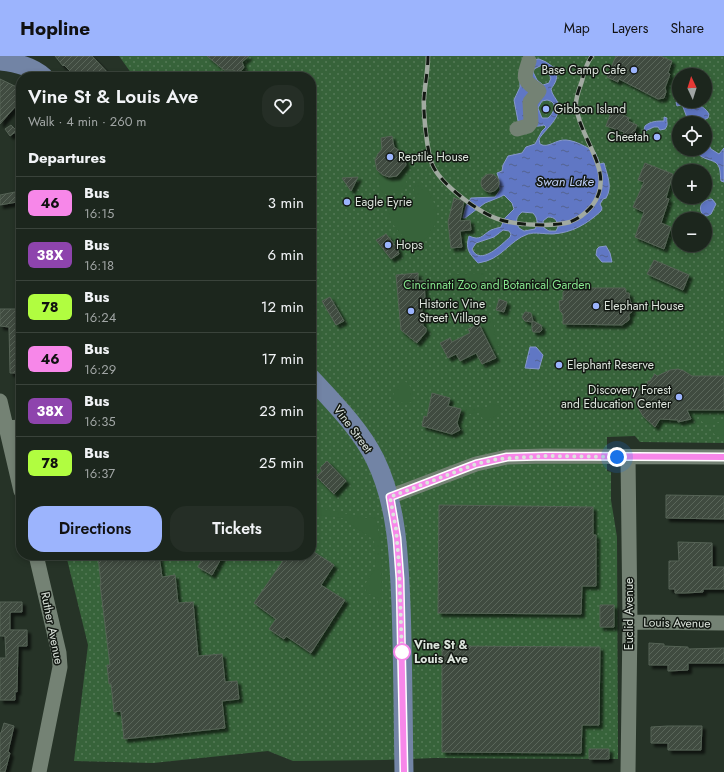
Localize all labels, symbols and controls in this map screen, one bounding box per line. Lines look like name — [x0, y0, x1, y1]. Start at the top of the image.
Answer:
text: Hopline — [20, 15, 90, 42]
text: Map — [564, 18, 590, 38]
text: Layers — [612, 18, 648, 38]
text: Share — [670, 18, 704, 38]
place label: Base Camp Cafe — [542, 61, 626, 79]
marker: Base Camp Cafe — [629, 65, 639, 75]
north arrow — [672, 68, 712, 108]
map controls — [672, 68, 712, 252]
text: Vine St & Louis Ave — [28, 83, 198, 110]
button: heart — [262, 85, 304, 127]
place label: Gibbon Island — [554, 100, 626, 118]
marker: Gibbon Island — [541, 104, 551, 114]
text: Walk · 4 min · 260 m — [28, 112, 146, 131]
button: locate — [672, 116, 712, 156]
place label: Cheetah — [607, 128, 649, 146]
marker: Cheetah — [652, 132, 662, 142]
text: Departures — [28, 147, 106, 169]
place label: Reptile House — [398, 148, 469, 166]
marker: Reptile House — [385, 152, 395, 162]
button: + — [672, 164, 712, 204]
water label: Swan Lake — [536, 172, 594, 191]
text: Bus — [84, 182, 109, 204]
text: 3 min — [268, 192, 304, 214]
text: 46 — [40, 193, 60, 213]
place label: Eagle Eyrie — [355, 193, 412, 211]
marker: Eagle Eyrie — [342, 197, 352, 207]
text: 16:15 — [84, 204, 114, 223]
button: − — [672, 212, 712, 252]
text: Bus — [84, 234, 109, 256]
place label: Hops — [396, 236, 423, 254]
marker: Hops — [383, 240, 393, 250]
text: 6 min — [267, 244, 304, 266]
text: 38X — [37, 245, 63, 265]
text: 16:18 — [84, 256, 114, 275]
park label: Cincinnati Zoo and Botanical Garden — [403, 276, 591, 294]
text: Bus — [84, 286, 109, 308]
place label: Historic Vine Street Village — [419, 295, 487, 327]
text: 12 min — [261, 296, 304, 318]
text: 78 — [41, 297, 59, 317]
place label: Elephant House — [604, 297, 684, 315]
marker: Elephant House — [591, 301, 601, 311]
marker: Historic Vine Street Village — [406, 306, 416, 316]
text: 16:24 — [84, 308, 116, 327]
text: Bus — [84, 338, 109, 360]
text: 17 min — [261, 348, 304, 370]
text: 46 — [40, 349, 60, 369]
place label: Elephant Reserve — [567, 356, 654, 374]
text: 16:29 — [84, 360, 116, 379]
marker: Elephant Reserve — [554, 360, 564, 370]
place label: Discovery Forest and Education Center — [561, 381, 672, 413]
text: Bus — [84, 390, 109, 412]
marker: Discovery Forest and Education Center — [674, 392, 684, 402]
text: 23 min — [259, 400, 304, 422]
text: 38X — [37, 401, 63, 421]
street label: Vine Street — [329, 401, 377, 457]
text: 16:35 — [84, 412, 116, 431]
text: Bus — [84, 442, 109, 464]
your location — [607, 447, 627, 467]
text: 25 min — [259, 452, 304, 474]
text: 78 — [41, 453, 59, 473]
text: 16:37 — [84, 464, 115, 483]
button: Directions — [28, 506, 162, 552]
button: Tickets — [170, 506, 304, 552]
street label: Euclid Avenue — [620, 578, 638, 650]
street label: Ruther Avenue — [36, 590, 68, 666]
street label: Louis Avenue — [643, 613, 711, 633]
place label: Vine St & Louis Ave — [413, 636, 468, 668]
marker: Vine St & Louis Ave — [393, 643, 411, 661]

